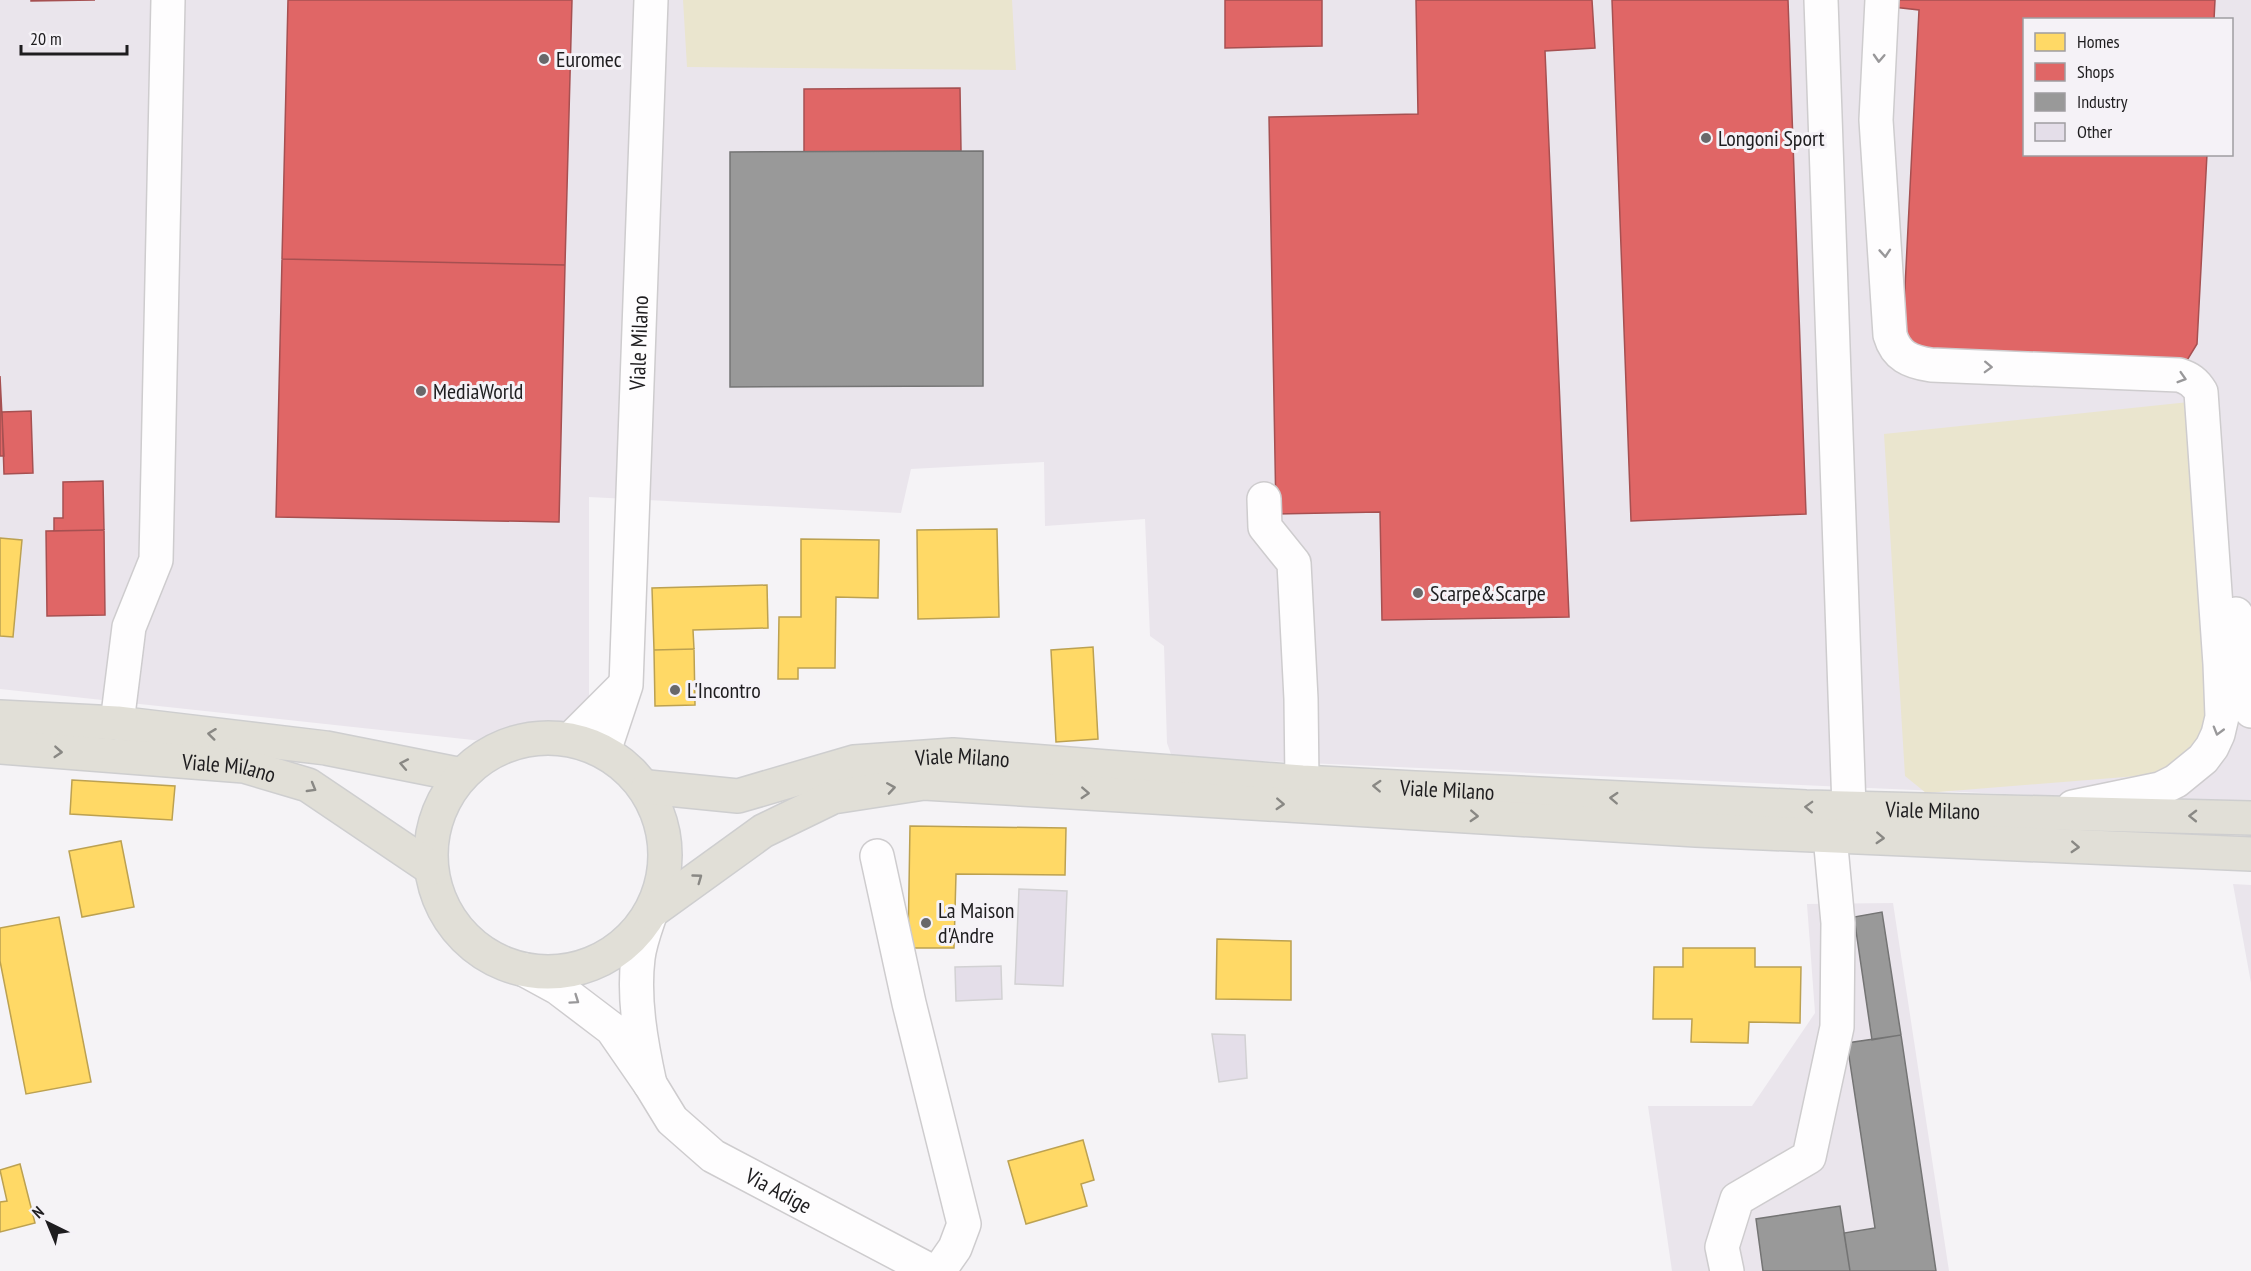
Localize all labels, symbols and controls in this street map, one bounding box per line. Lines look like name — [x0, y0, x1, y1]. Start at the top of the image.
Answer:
scale bar — [21, 18, 128, 56]
legend — [2023, 18, 2233, 156]
text: 20 m — [30, 27, 62, 50]
text: Homes — [2077, 30, 2120, 53]
place label: Euromec — [556, 45, 622, 73]
marker: Euromec — [537, 52, 551, 66]
one-way arrow — [1873, 54, 1886, 63]
text: Shops — [2077, 60, 2114, 83]
text: Industry — [2077, 90, 2128, 113]
text: Other — [2077, 120, 2112, 143]
place label: Longoni Sport — [1718, 124, 1825, 152]
marker: Longoni Sport — [1699, 131, 1713, 145]
one-way arrow — [1878, 249, 1891, 258]
street label: Viale Milano — [623, 295, 654, 392]
one-way arrow — [1984, 361, 1993, 374]
one-way arrow — [2176, 371, 2187, 383]
place label: MediaWorld — [433, 377, 523, 405]
marker: MediaWorld — [414, 384, 428, 398]
place label: Scarpe&Scarpe — [1430, 579, 1546, 607]
marker: Scarpe&Scarpe — [1411, 586, 1425, 600]
place label: L'Incontro — [687, 676, 761, 704]
marker: L'Incontro — [668, 683, 682, 697]
one-way arrow — [2213, 725, 2225, 735]
one-way arrow — [207, 728, 216, 741]
street label: Viale Milano — [913, 741, 1011, 773]
one-way arrow — [54, 745, 63, 758]
street label: Viale Milano — [180, 747, 279, 789]
one-way arrow — [400, 758, 410, 771]
street label: Viale Milano — [1398, 773, 1495, 806]
one-way arrow — [1373, 780, 1382, 793]
one-way arrow — [306, 781, 316, 792]
one-way arrow — [886, 783, 895, 795]
one-way arrow — [1080, 786, 1089, 799]
one-way arrow — [1609, 792, 1618, 805]
street label: Viale Milano — [1884, 795, 1980, 825]
one-way arrow — [1275, 798, 1284, 811]
one-way arrow — [1804, 801, 1813, 814]
one-way arrow — [1470, 810, 1479, 823]
one-way arrow — [2188, 810, 2197, 822]
one-way arrow — [1875, 832, 1884, 844]
one-way arrow — [2070, 840, 2079, 853]
one-way arrow — [692, 874, 703, 885]
place label: La Maison d'Andre — [938, 896, 1014, 949]
marker: La Maison d'Andre — [919, 916, 933, 930]
one-way arrow — [568, 993, 579, 1004]
street label: Via Adige — [740, 1161, 817, 1220]
north arrow — [18, 1193, 78, 1253]
text: N — [28, 1202, 48, 1222]

